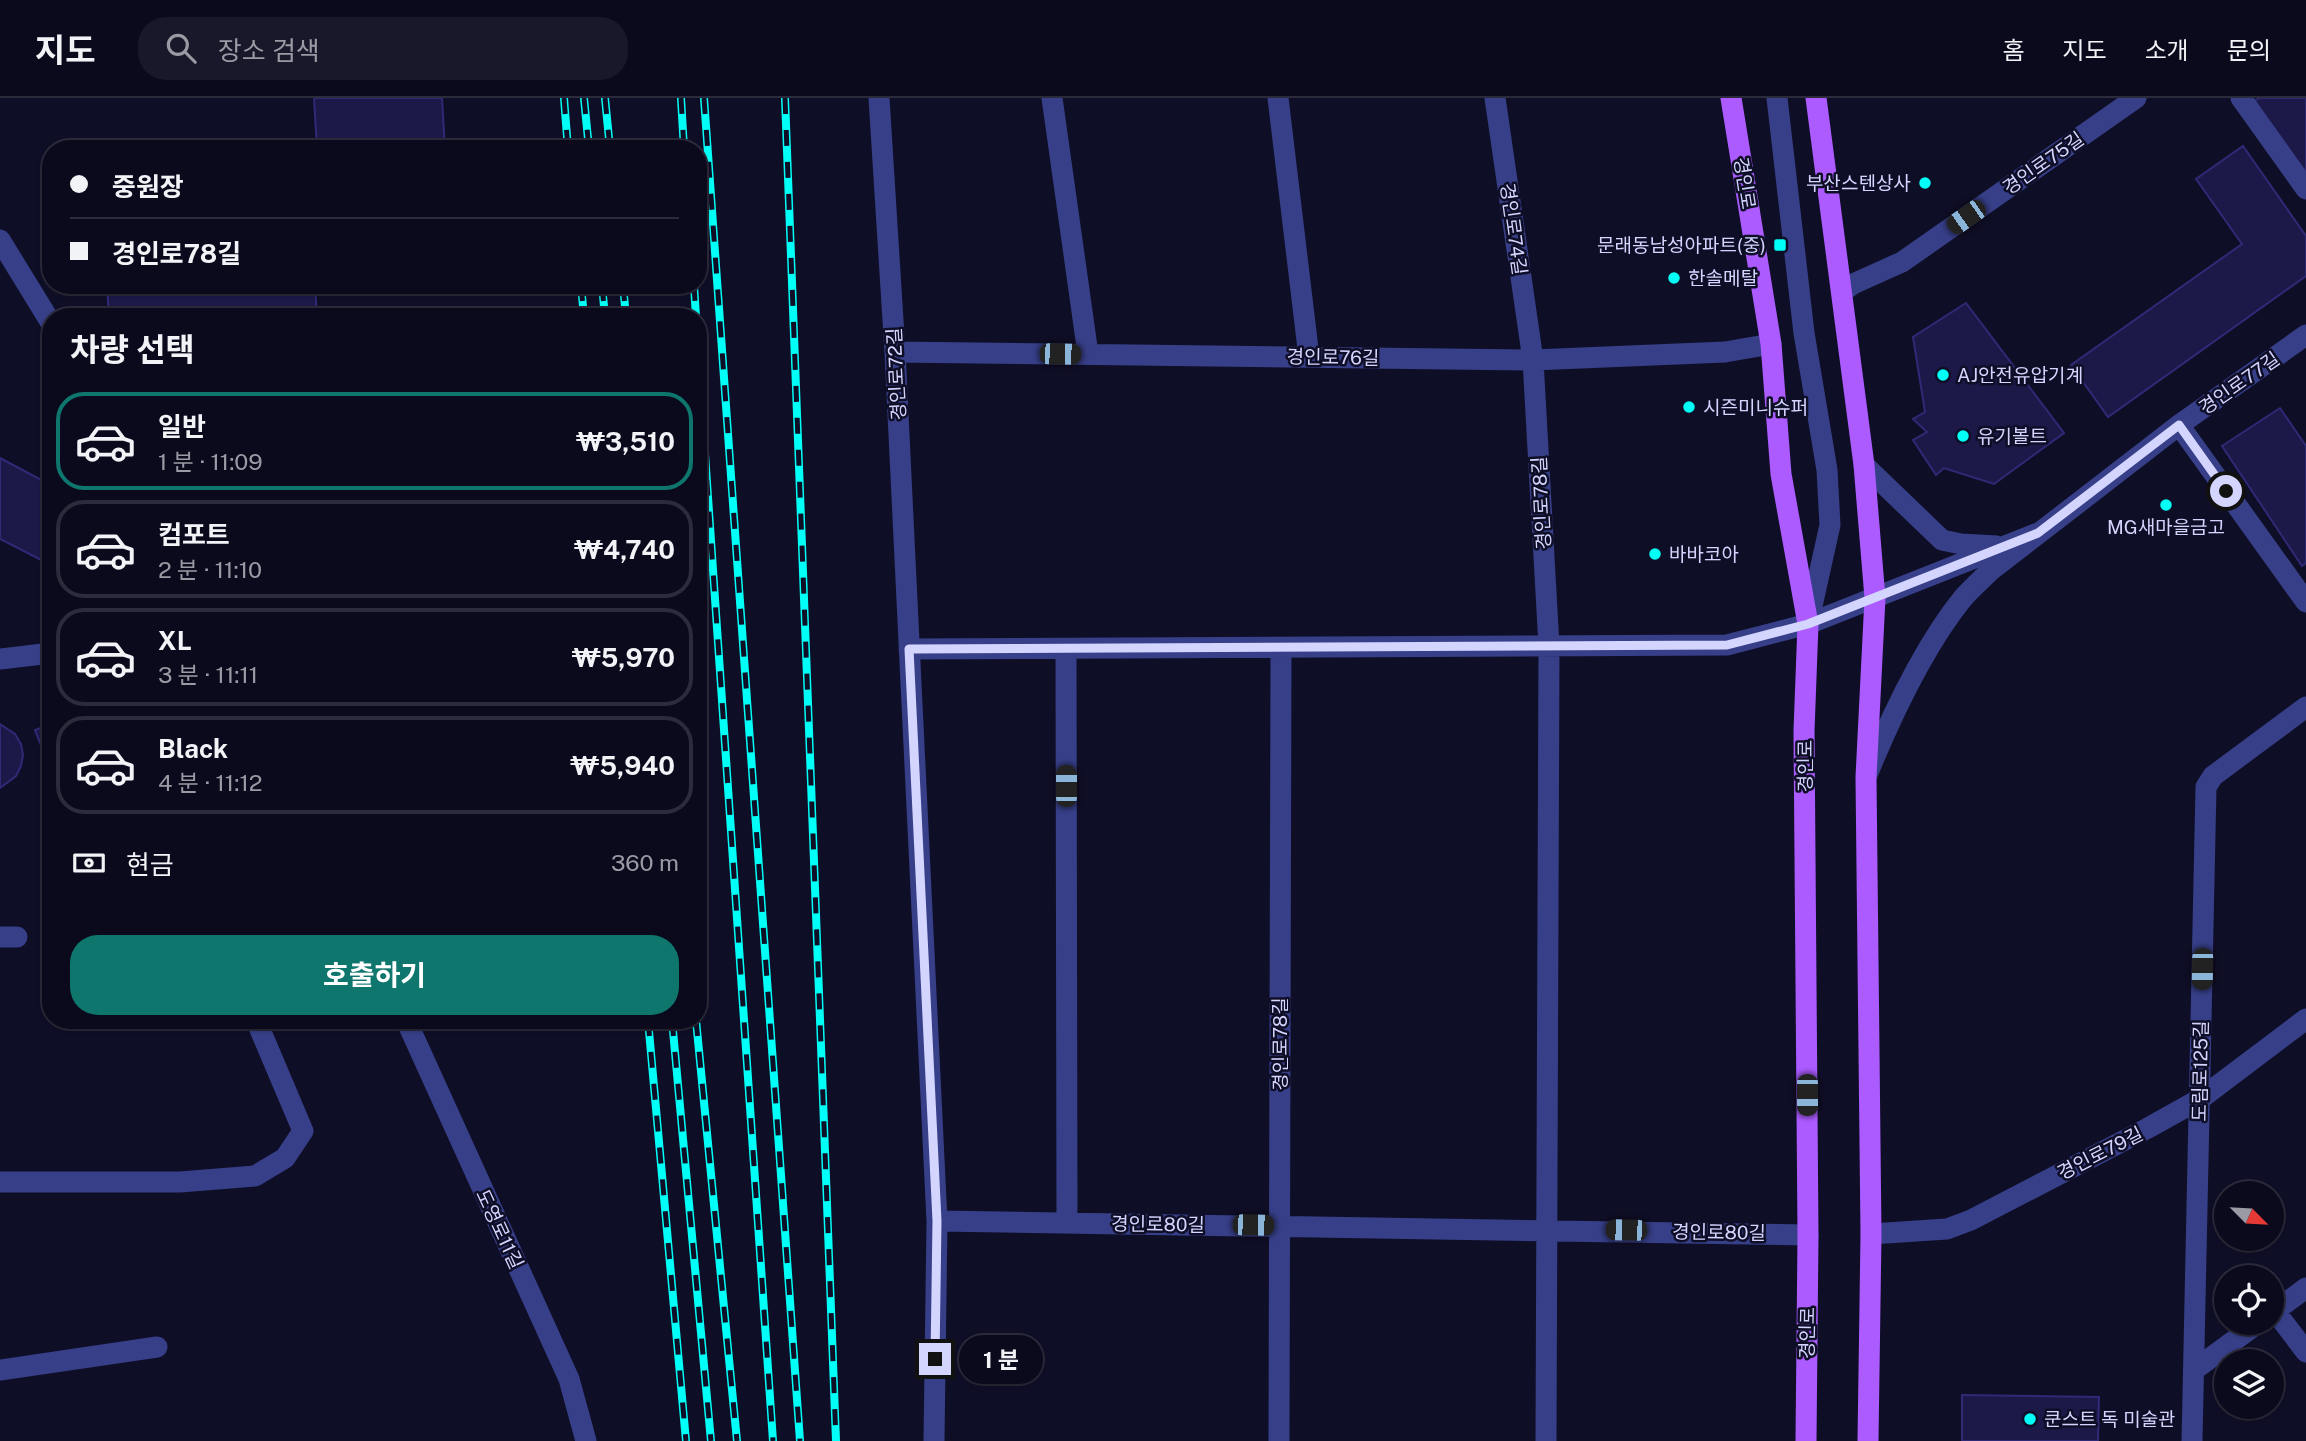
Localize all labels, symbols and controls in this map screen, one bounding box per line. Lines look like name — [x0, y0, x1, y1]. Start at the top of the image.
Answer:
search box — [138, 17, 628, 80]
icon: search — [162, 29, 200, 67]
text: 지도 — [35, 31, 96, 69]
text: 장소 검색 — [218, 35, 320, 66]
text: 홈 — [2002, 36, 2024, 64]
text: 지도 — [2062, 36, 2107, 64]
text: 소개 — [2145, 36, 2189, 64]
text: 문의 — [2227, 36, 2271, 64]
street label: 경인로75길 — [1998, 127, 2088, 199]
street label: 경인로 — [1730, 155, 1760, 211]
text: 중원장 — [112, 171, 184, 202]
place label: 부산스텐상사 — [1806, 172, 1911, 194]
marker: 부산스텐상사 — [1917, 175, 1933, 191]
street label: 경인로74길 — [1497, 182, 1531, 276]
car — [1943, 196, 1990, 238]
place label: 문래동남성아파트(중) — [1597, 234, 1766, 256]
marker: 문래동남성아파트(중) — [1772, 237, 1788, 253]
text: 경인로78길 — [112, 238, 241, 269]
place label: 한솔메탈 — [1688, 267, 1758, 289]
marker: 한솔메탈 — [1666, 270, 1682, 286]
street label: 경인로72길 — [883, 327, 909, 421]
text: 차량 선택 — [70, 331, 195, 368]
car — [1039, 343, 1082, 365]
street label: 경인로76길 — [1286, 345, 1380, 369]
street label: 경인로77길 — [2195, 347, 2283, 419]
place label: AJ안전유압기계 — [1957, 364, 2083, 386]
marker: AJ안전유압기계 — [1935, 367, 1951, 383]
place label: 시즌미니슈퍼 — [1703, 396, 1808, 418]
marker: 시즌미니슈퍼 — [1681, 399, 1697, 415]
icon: car — [74, 410, 137, 473]
text: 일반 — [158, 411, 206, 442]
place label: 유기볼트 — [1977, 425, 2047, 447]
text: ₩3,510 — [576, 426, 675, 457]
marker: 유기볼트 — [1955, 428, 1971, 444]
text: 1 분 · 11:09 — [158, 448, 263, 475]
street label: 경인로78길 — [1528, 456, 1554, 550]
route start — [2210, 475, 2242, 507]
marker: MG새마을금고 — [2158, 497, 2174, 513]
place label: MG새마을금고 — [2107, 516, 2225, 538]
icon: car — [74, 518, 137, 581]
text: 컴포트 — [158, 519, 230, 550]
text: ₩4,740 — [574, 534, 675, 565]
place label: 바바코아 — [1669, 543, 1739, 565]
marker: 바바코아 — [1647, 546, 1663, 562]
text: 2 분 · 11:10 — [158, 556, 262, 583]
text: XL — [158, 625, 192, 656]
icon: car — [74, 626, 137, 689]
text: ₩5,970 — [572, 642, 675, 673]
text: 3 분 · 11:11 — [158, 661, 258, 688]
text: Black — [158, 733, 228, 764]
icon: car — [74, 734, 137, 797]
street label: 경인로 — [1794, 740, 1816, 792]
text: ₩5,940 — [570, 750, 675, 781]
car — [1056, 765, 1077, 807]
text: 4 분 · 11:12 — [158, 769, 263, 796]
icon: cash — [70, 844, 108, 882]
text: 현금 — [126, 849, 174, 880]
text: 360 m — [611, 849, 679, 876]
button: 호출하기 — [70, 935, 679, 1015]
car — [2192, 948, 2213, 990]
street label: 경인로78길 — [1269, 997, 1291, 1091]
street label: 도림로125길 — [2188, 1020, 2212, 1122]
car — [1797, 1074, 1818, 1116]
street label: 경인로79길 — [2054, 1122, 2146, 1184]
north arrow — [2214, 1181, 2284, 1251]
map controls — [2214, 1181, 2284, 1419]
street label: 도영로11길 — [472, 1186, 528, 1272]
street label: 경인로80길 — [1111, 1212, 1205, 1236]
car — [1232, 1214, 1275, 1236]
car — [1605, 1219, 1648, 1241]
street label: 경인로80길 — [1672, 1220, 1766, 1244]
button: locate — [2214, 1265, 2284, 1335]
street label: 경인로 — [1796, 1307, 1818, 1359]
callout: 1 분 — [960, 1334, 1044, 1384]
route end — [919, 1343, 951, 1375]
text: 1 분 — [983, 1346, 1019, 1373]
button: layers — [2214, 1349, 2284, 1419]
place label: 쿤스트 독 미술관 — [2044, 1408, 2176, 1430]
marker: 쿤스트 독 미술관 — [2022, 1411, 2038, 1427]

